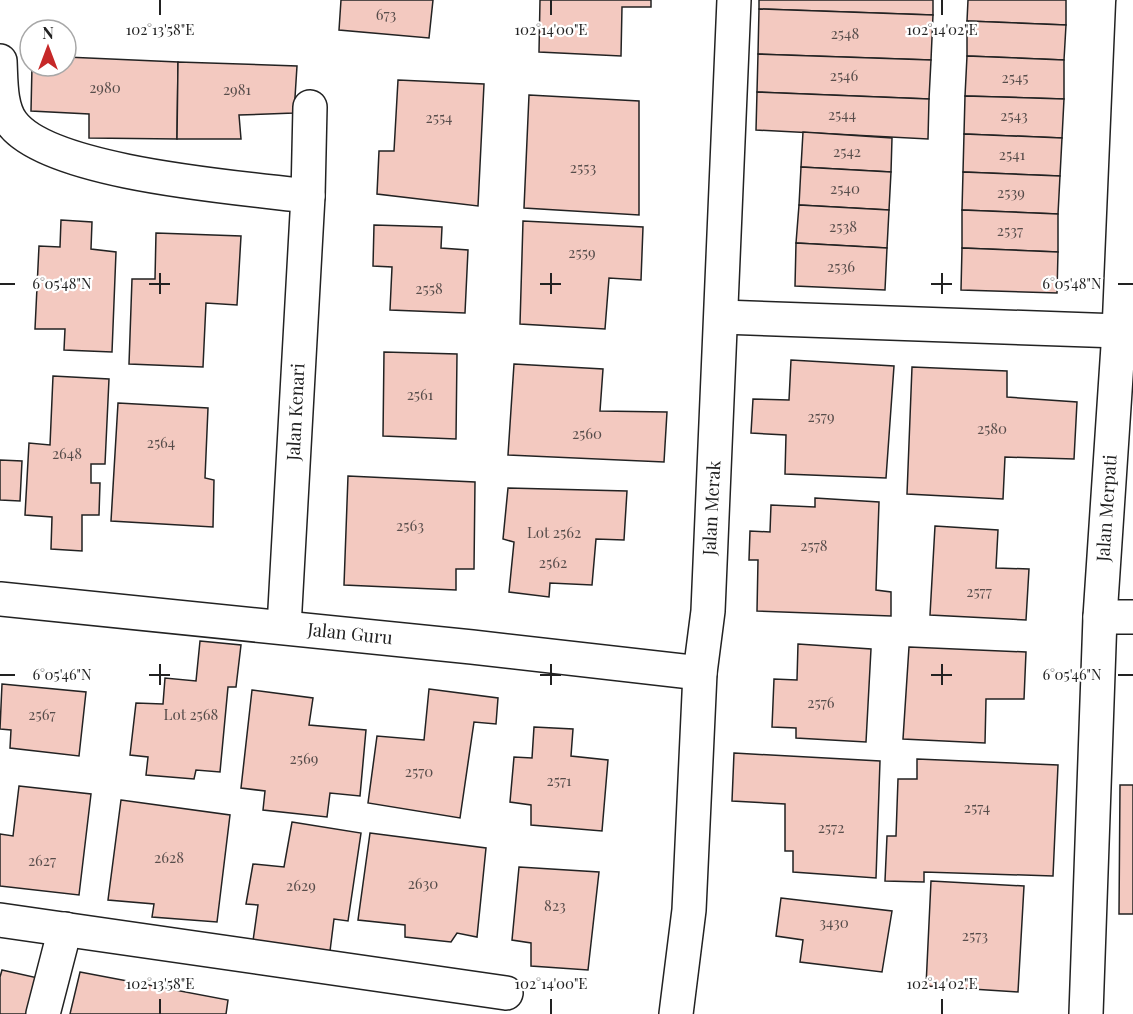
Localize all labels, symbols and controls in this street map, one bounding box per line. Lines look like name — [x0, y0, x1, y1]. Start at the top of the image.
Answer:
house number: 673 — [376, 4, 397, 24]
north arrow — [18, 18, 78, 78]
text: 102°13'58"E — [126, 19, 194, 39]
text: 102°14'00"E — [514, 19, 588, 39]
text: 102°14'02"E — [906, 19, 978, 39]
text: N — [42, 22, 54, 43]
house number: 2548 — [831, 23, 860, 43]
house number: 2546 — [830, 65, 859, 85]
house number: 2545 — [1001, 67, 1029, 87]
house number: 2980 — [89, 77, 121, 97]
house number: 2981 — [223, 79, 252, 99]
house number: 2544 — [828, 104, 856, 124]
house number: 2543 — [1000, 105, 1028, 125]
house number: 2554 — [425, 107, 453, 127]
house number: 2542 — [833, 141, 861, 161]
house number: 2541 — [999, 144, 1026, 164]
house number: 2553 — [570, 157, 596, 177]
house number: 2540 — [830, 178, 860, 198]
house number: 2539 — [997, 182, 1025, 202]
house number: 2538 — [829, 216, 857, 236]
house number: 2537 — [997, 220, 1023, 240]
house number: 2559 — [568, 242, 596, 262]
house number: 2536 — [827, 256, 855, 276]
text: 6°05'48"N — [32, 273, 92, 293]
text: 6°05'48"N — [1042, 273, 1102, 293]
house number: 2558 — [415, 278, 443, 298]
street label: Jalan Kenari — [280, 363, 310, 462]
house number: 2561 — [407, 384, 434, 404]
house number: 2579 — [807, 406, 835, 426]
house number: 2580 — [977, 418, 1007, 438]
house number: 2560 — [572, 423, 602, 443]
house number: 2564 — [147, 432, 175, 452]
house number: 2648 — [52, 443, 82, 463]
street label: Jalan Merpati — [1090, 454, 1122, 563]
street label: Jalan Merak — [696, 460, 725, 557]
house number: 2563 — [396, 515, 424, 535]
house number: Lot 2562 — [527, 522, 581, 542]
house number: 2578 — [800, 535, 828, 555]
house number: 2562 — [539, 552, 567, 572]
house number: 2577 — [966, 581, 992, 601]
street label: Jalan Guru — [305, 617, 394, 649]
text: 6°05'46"N — [32, 664, 92, 684]
text: 6°05'46"N — [1042, 664, 1102, 684]
house number: 2576 — [807, 692, 835, 712]
house number: 2567 — [28, 704, 56, 724]
house number: Lot 2568 — [164, 704, 219, 724]
house number: 2569 — [290, 748, 318, 768]
house number: 2570 — [405, 761, 433, 781]
house number: 2571 — [546, 770, 572, 790]
house number: 2574 — [964, 797, 990, 817]
house number: 2572 — [818, 817, 844, 837]
house number: 2628 — [154, 847, 184, 867]
house number: 2627 — [28, 850, 56, 870]
house number: 2630 — [408, 873, 438, 893]
house number: 2629 — [286, 875, 316, 895]
house number: 823 — [544, 895, 566, 915]
house number: 3430 — [819, 912, 849, 932]
house number: 2573 — [962, 925, 988, 945]
text: 102°13'58"E — [126, 973, 194, 993]
text: 102°14'00"E — [514, 973, 588, 993]
text: 102°14'02"E — [906, 973, 978, 993]

